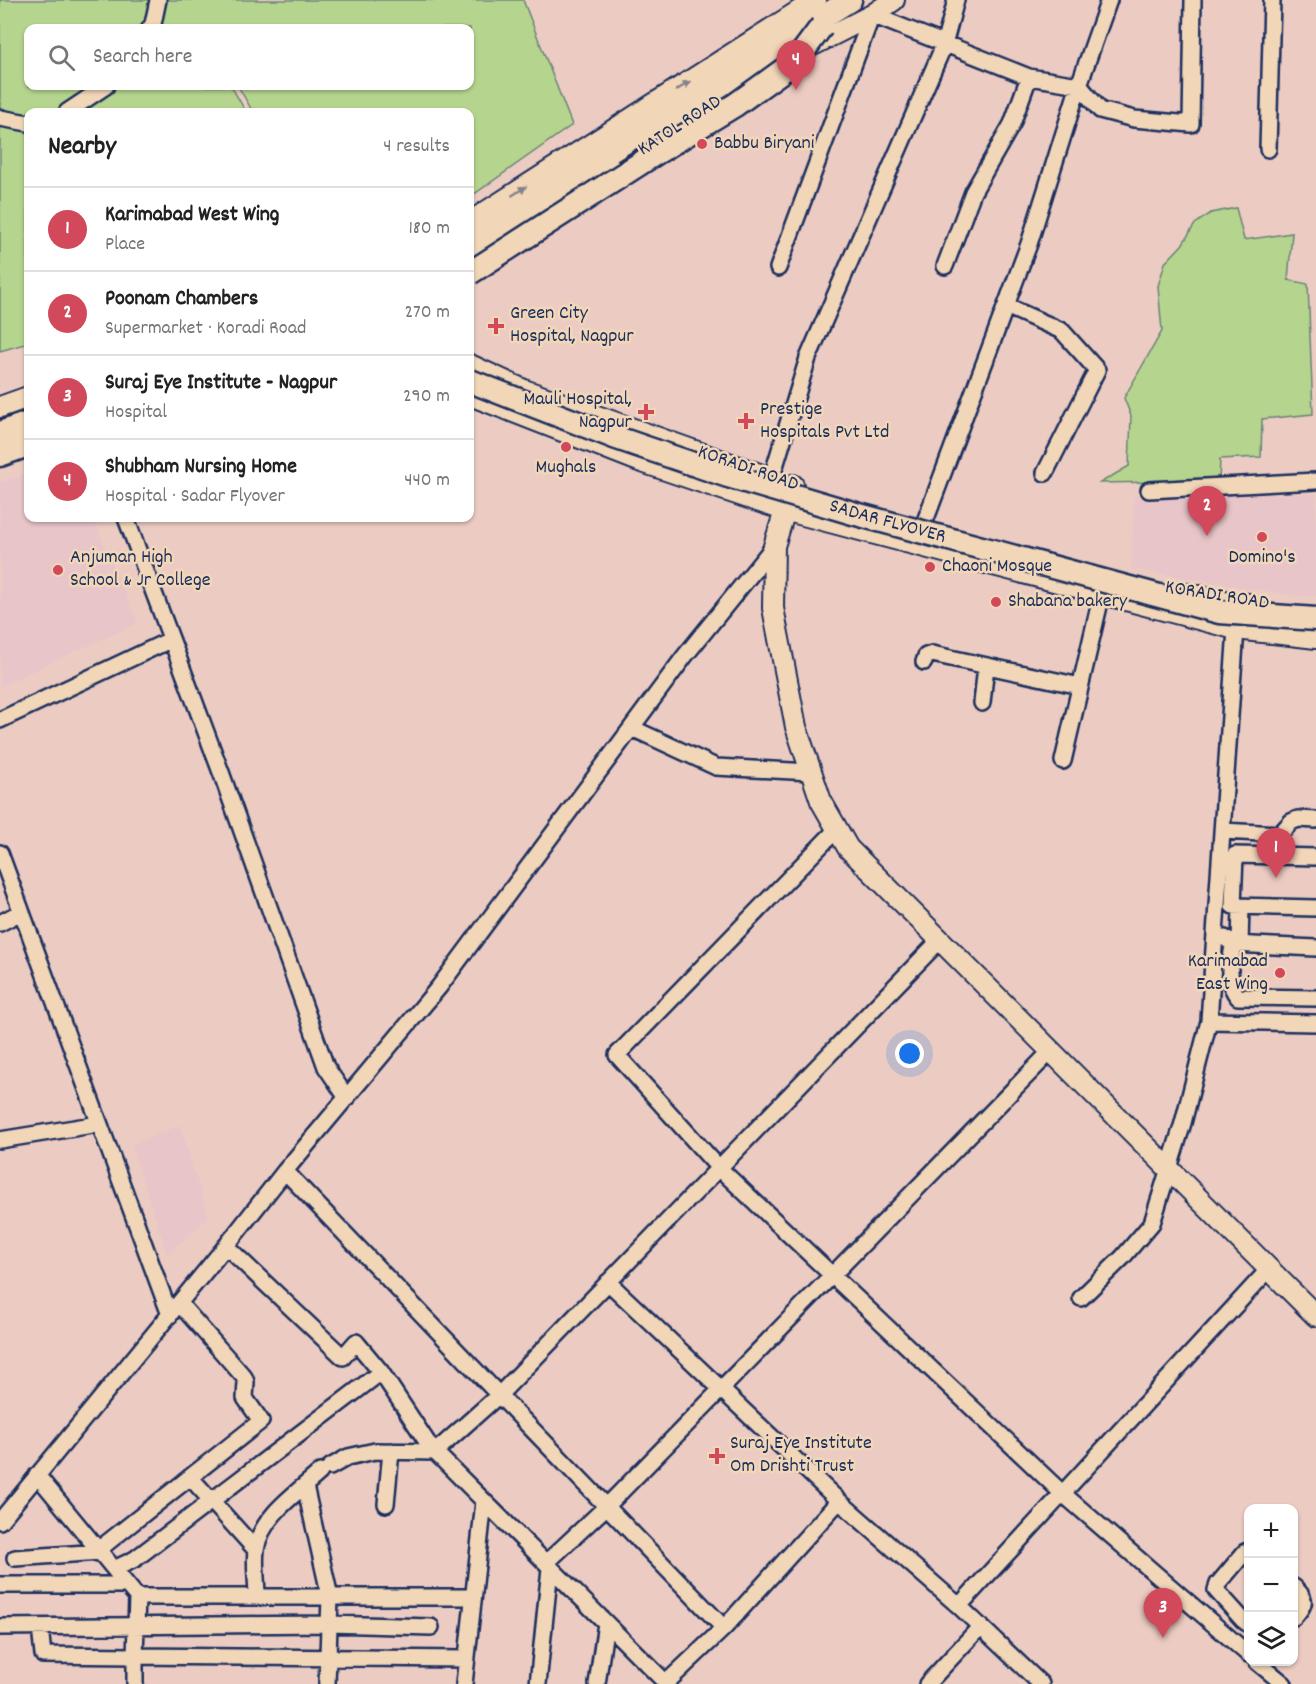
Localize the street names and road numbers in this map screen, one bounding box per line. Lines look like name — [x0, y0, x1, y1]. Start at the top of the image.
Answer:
street label: KATOL ROAD — [633, 88, 727, 164]
street label: KORADI ROAD — [694, 439, 802, 499]
street label: SADAR FLYOVER — [826, 493, 949, 552]
street label: KORADI ROAD — [1163, 574, 1271, 618]

